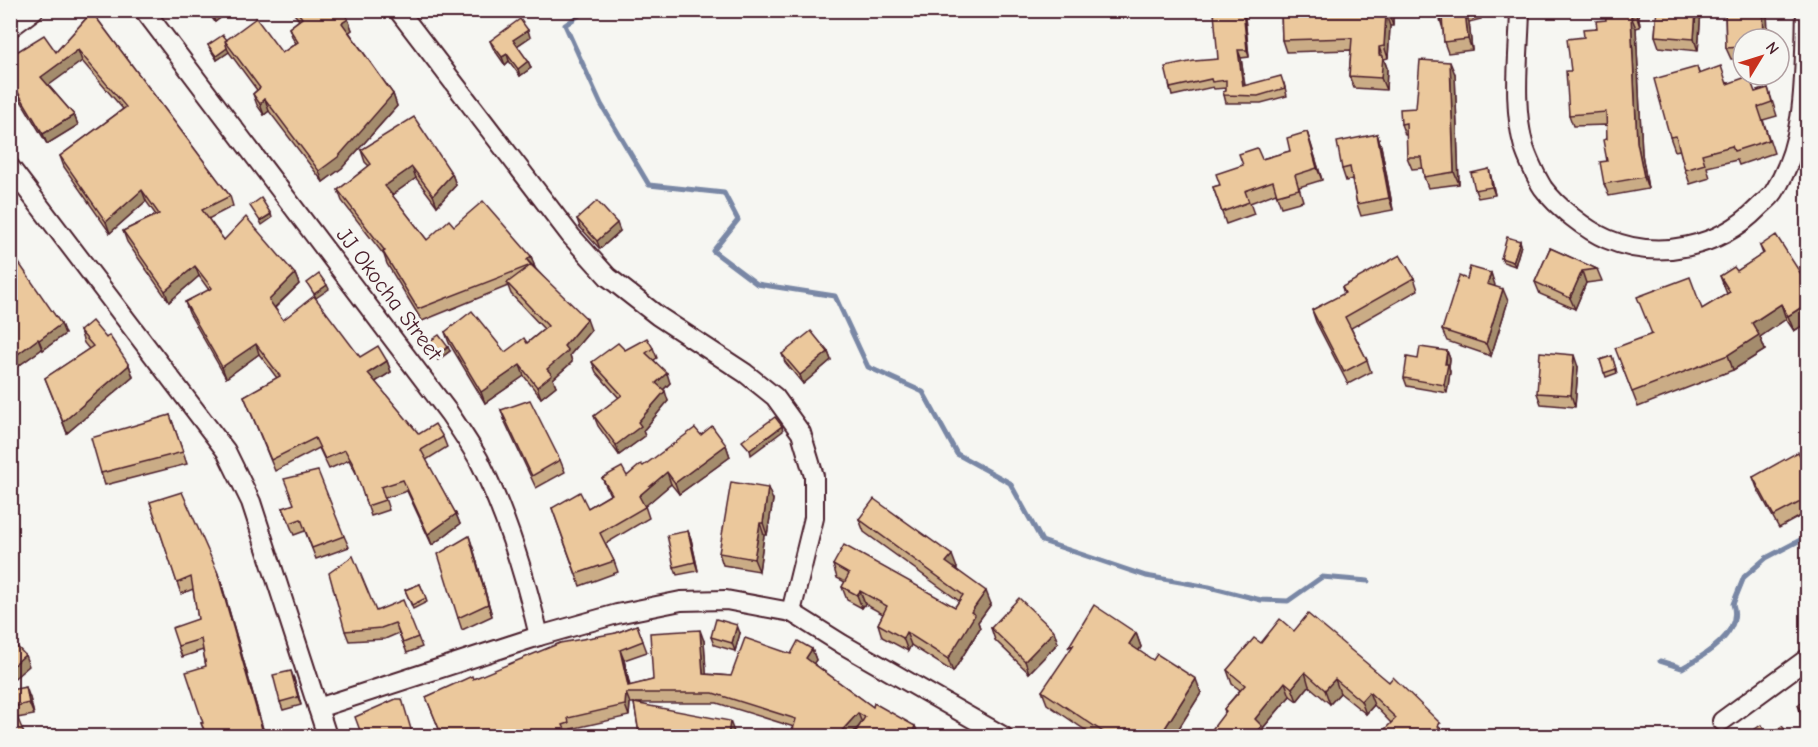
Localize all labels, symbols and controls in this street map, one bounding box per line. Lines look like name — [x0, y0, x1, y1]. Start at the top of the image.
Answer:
north arrow — [1731, 27, 1791, 87]
text: N — [1762, 39, 1782, 58]
street label: JJ Okocha Street — [331, 222, 448, 366]

